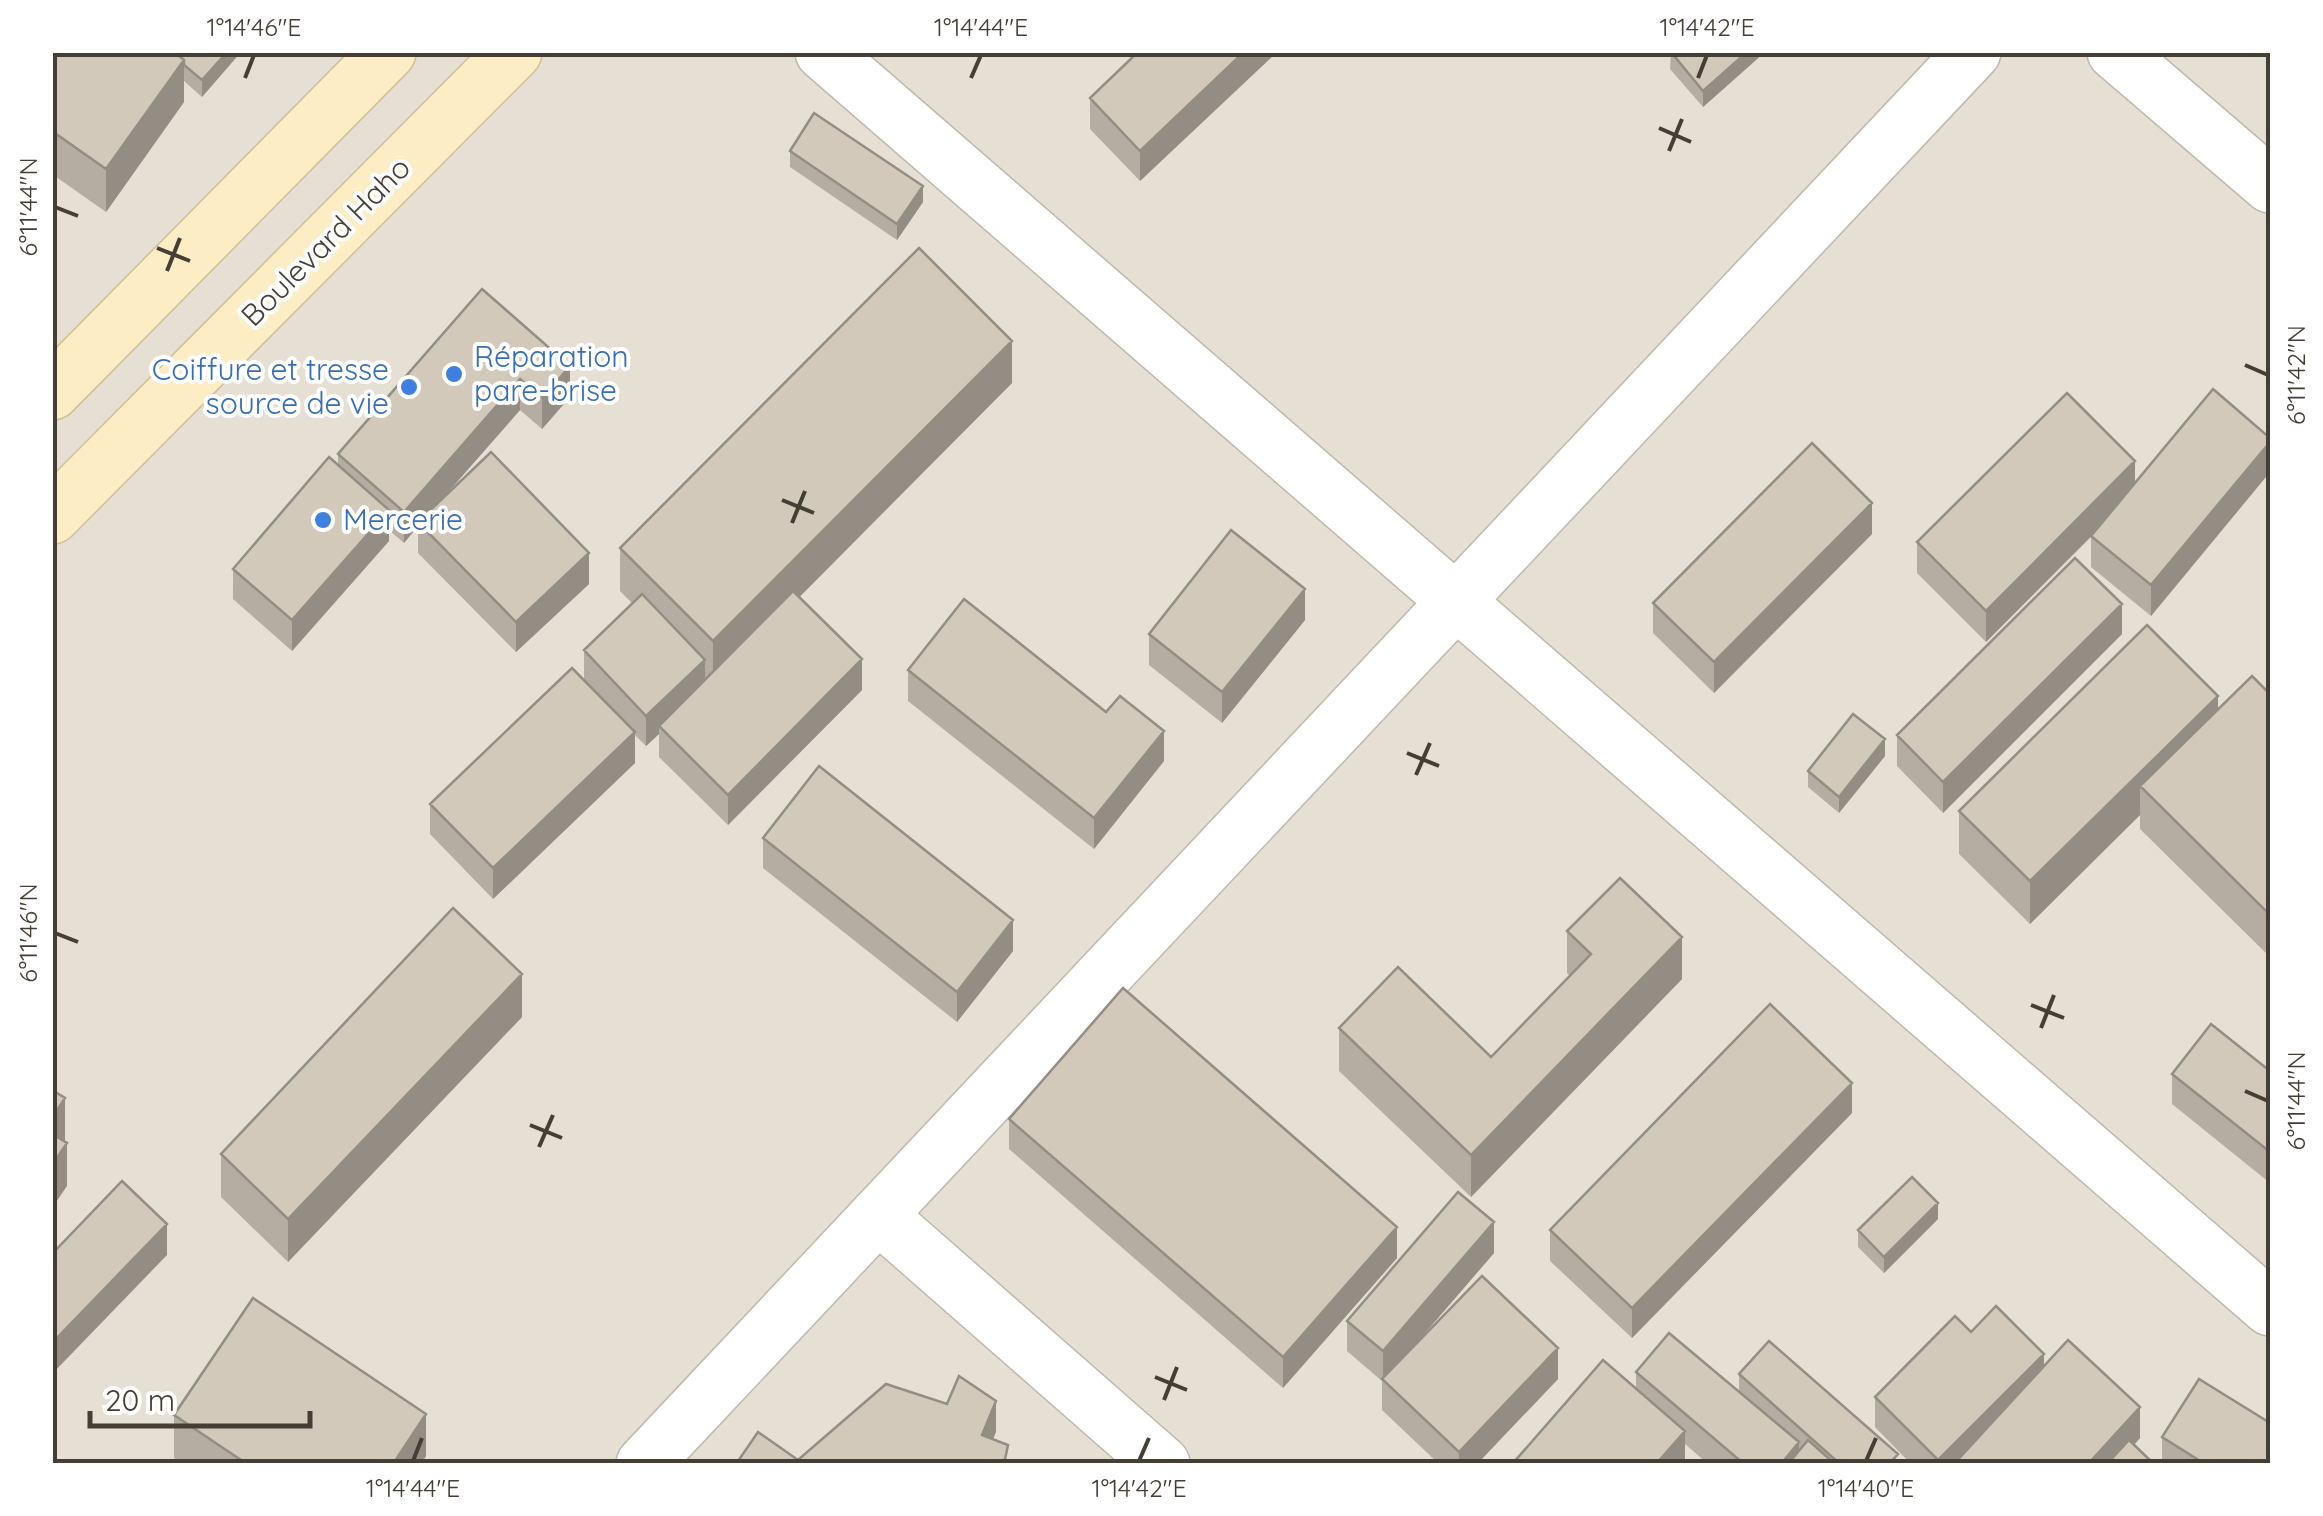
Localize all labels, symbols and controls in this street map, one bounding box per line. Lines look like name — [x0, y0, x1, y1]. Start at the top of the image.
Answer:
text: 1°14'46"E — [207, 11, 301, 42]
text: 1°14'44"E — [934, 11, 1028, 42]
text: 1°14'42"E — [1659, 11, 1755, 42]
street label: Boulevard Haho — [233, 149, 418, 334]
text: 6°11'44"N — [12, 157, 43, 257]
text: 6°11'42"N — [2280, 325, 2311, 425]
place label: Réparation pare-brise — [474, 337, 629, 409]
place label: Coiffure et tresse source de vie — [152, 350, 389, 422]
marker: Réparation pare-brise — [443, 363, 465, 385]
marker: Coiffure et tresse source de vie — [398, 376, 420, 398]
place label: Mercerie — [343, 500, 463, 538]
marker: Mercerie — [312, 509, 334, 531]
text: 6°11'46"N — [12, 883, 43, 983]
text: 6°11'44"N — [2280, 1051, 2311, 1151]
scale bar — [90, 1366, 310, 1428]
text: 20 m — [105, 1381, 175, 1419]
text: 1°14'44"E — [366, 1472, 460, 1503]
text: 1°14'42"E — [1091, 1472, 1187, 1503]
text: 1°14'40"E — [1818, 1472, 1914, 1503]

